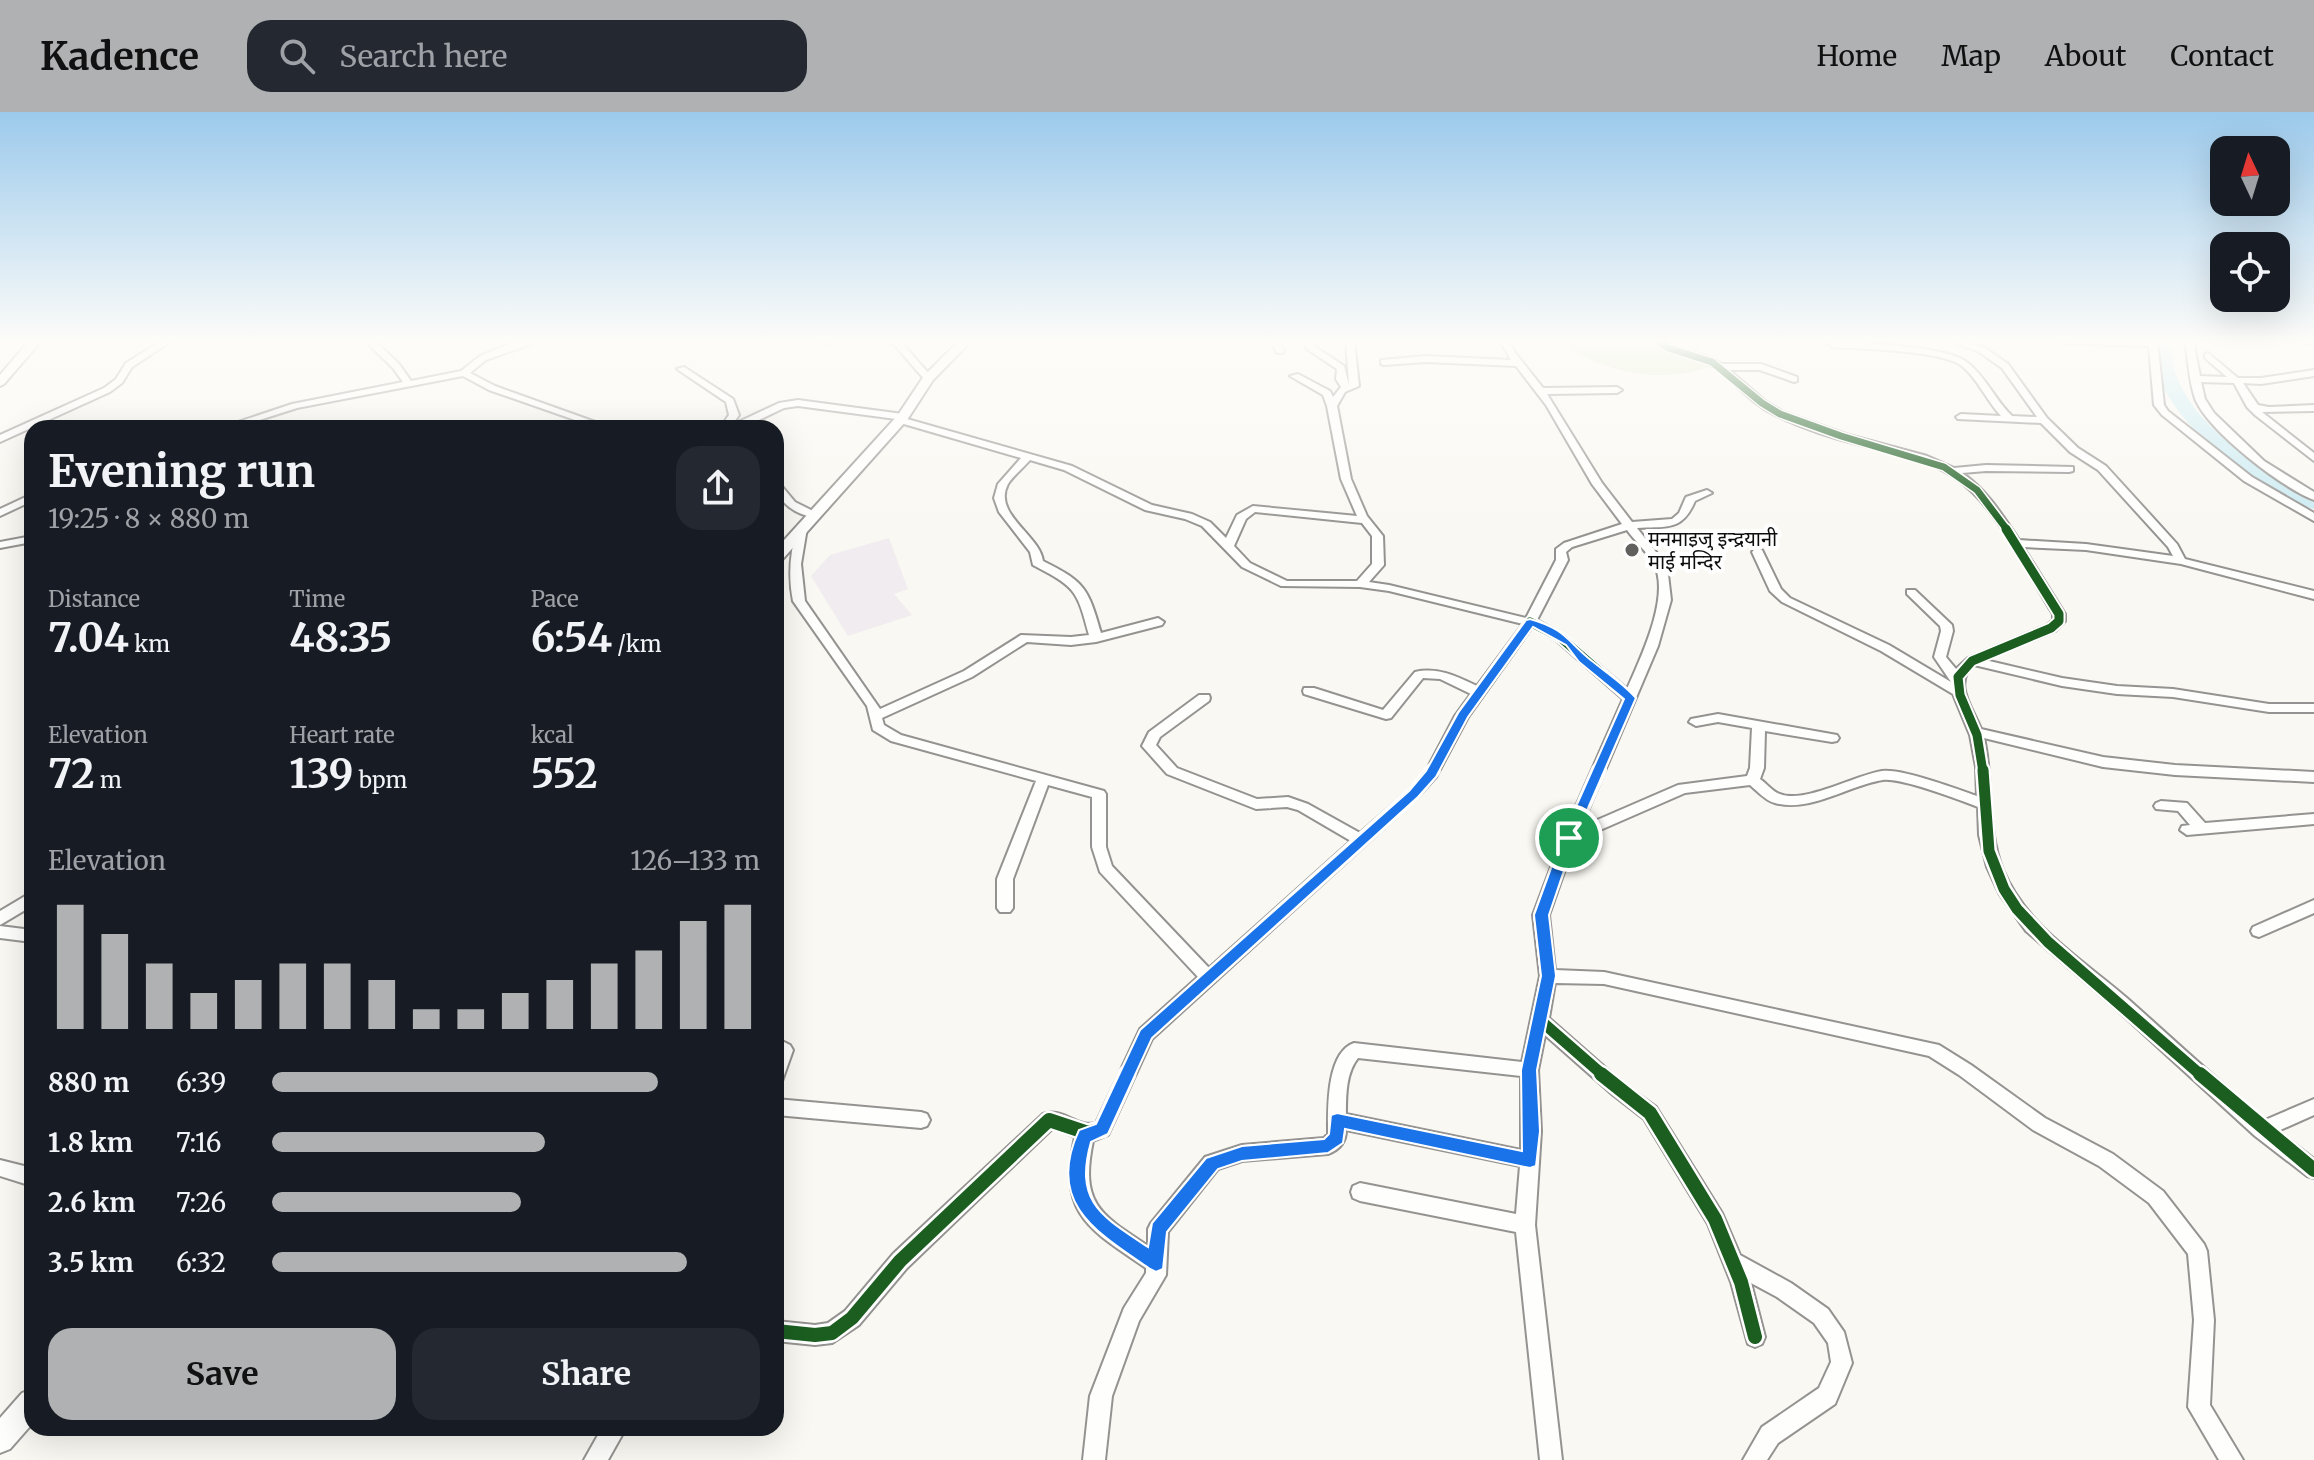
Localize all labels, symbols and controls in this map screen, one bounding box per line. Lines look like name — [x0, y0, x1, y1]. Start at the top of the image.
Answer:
search box — [247, 20, 807, 92]
text: Kadence — [40, 33, 199, 80]
icon: search — [275, 34, 319, 78]
text: Search here — [339, 37, 507, 75]
text: Home — [1816, 38, 1897, 74]
text: Map — [1941, 38, 2001, 74]
text: About — [2045, 38, 2126, 74]
text: Contact — [2170, 38, 2274, 74]
north arrow — [2210, 136, 2290, 216]
map controls — [2210, 136, 2290, 312]
button: locate — [2210, 232, 2290, 312]
text: Evening run — [48, 444, 315, 499]
button: share — [676, 446, 760, 530]
text: 19:25 · 8 × 880 m — [48, 502, 249, 535]
place label: मनमाइजु इन्द्रयानी माई मन्दिर — [1648, 526, 1778, 574]
marker: मनमाइजु इन्द्रयानी माई मन्दिर — [1623, 541, 1641, 559]
text: Distance — [48, 585, 140, 613]
text: Time — [289, 585, 345, 613]
text: Pace — [531, 585, 579, 613]
text: 7.04 — [48, 613, 129, 663]
text: 48:35 — [289, 613, 392, 663]
text: 6:54 — [531, 613, 612, 663]
text: km — [129, 630, 170, 658]
text: /km — [612, 630, 662, 658]
text: Elevation — [48, 721, 148, 749]
text: Heart rate — [289, 721, 395, 749]
text: kcal — [531, 721, 574, 749]
text: 72 — [48, 749, 95, 799]
text: 139 — [289, 749, 354, 799]
text: 552 — [531, 749, 598, 799]
text: m — [95, 766, 122, 794]
text: bpm — [354, 766, 407, 794]
pin — [1535, 804, 1603, 872]
icon: arrive — [1547, 816, 1591, 860]
text: Elevation — [48, 844, 166, 877]
text: 126–133 m — [630, 844, 760, 877]
text: 880 m — [48, 1066, 130, 1099]
text: 6:39 — [176, 1066, 226, 1099]
text: 1.8 km — [48, 1126, 133, 1159]
text: 7:16 — [176, 1126, 221, 1159]
text: 2.6 km — [48, 1186, 135, 1219]
text: 7:26 — [176, 1186, 226, 1219]
text: 3.5 km — [48, 1246, 134, 1279]
text: 6:32 — [176, 1246, 226, 1279]
button: Save — [48, 1328, 396, 1420]
button: Share — [412, 1328, 760, 1420]

